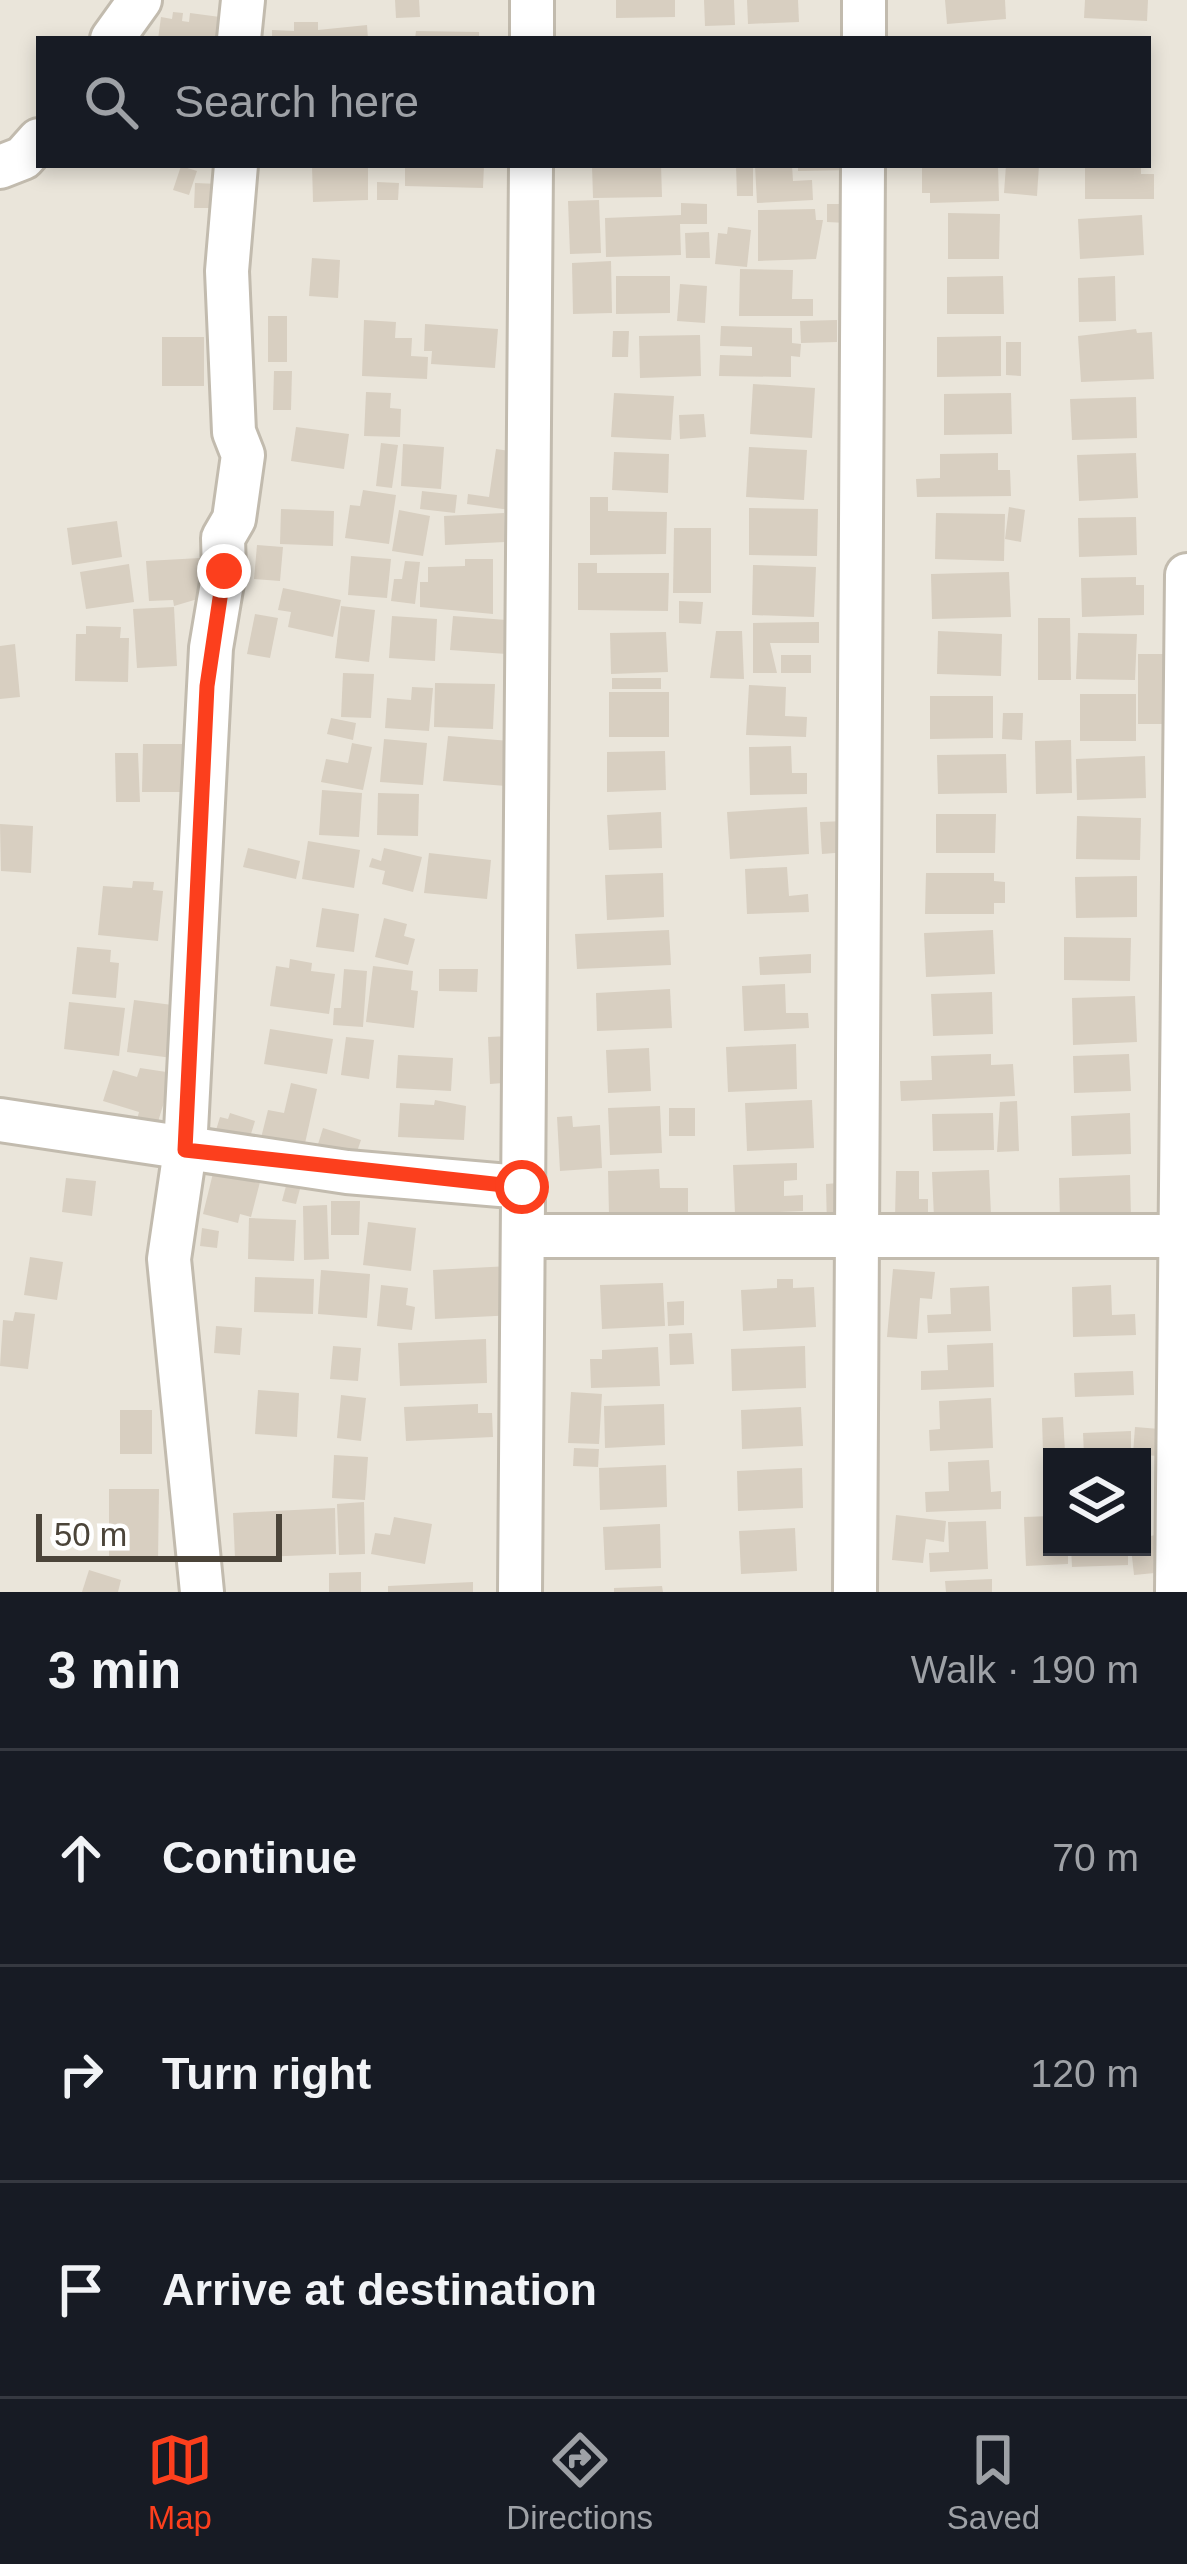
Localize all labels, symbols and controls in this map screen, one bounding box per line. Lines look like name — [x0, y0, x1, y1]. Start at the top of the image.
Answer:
search box — [36, 36, 1151, 168]
icon: search — [78, 69, 144, 135]
text: Search here — [174, 76, 419, 127]
route end — [197, 544, 251, 598]
route start — [495, 1160, 549, 1214]
map controls — [1043, 1448, 1151, 1556]
button: layers — [1043, 1448, 1151, 1556]
scale bar — [36, 1508, 282, 1561]
text: 50 m — [54, 1516, 127, 1553]
text: 3 min — [48, 1642, 181, 1699]
text: Walk · 190 m — [911, 1648, 1139, 1691]
icon: ahead — [48, 1825, 114, 1891]
text: Continue — [162, 1832, 357, 1883]
text: 70 m — [1052, 1836, 1139, 1879]
icon: right — [48, 2041, 114, 2107]
text: Turn right — [162, 2048, 371, 2099]
text: 120 m — [1031, 2052, 1139, 2095]
icon: arrive — [48, 2257, 114, 2323]
text: Arrive at destination — [162, 2264, 597, 2315]
tab: Map — [147, 2427, 213, 2537]
tab: Directions — [506, 2427, 653, 2537]
tab: Saved — [947, 2427, 1040, 2537]

